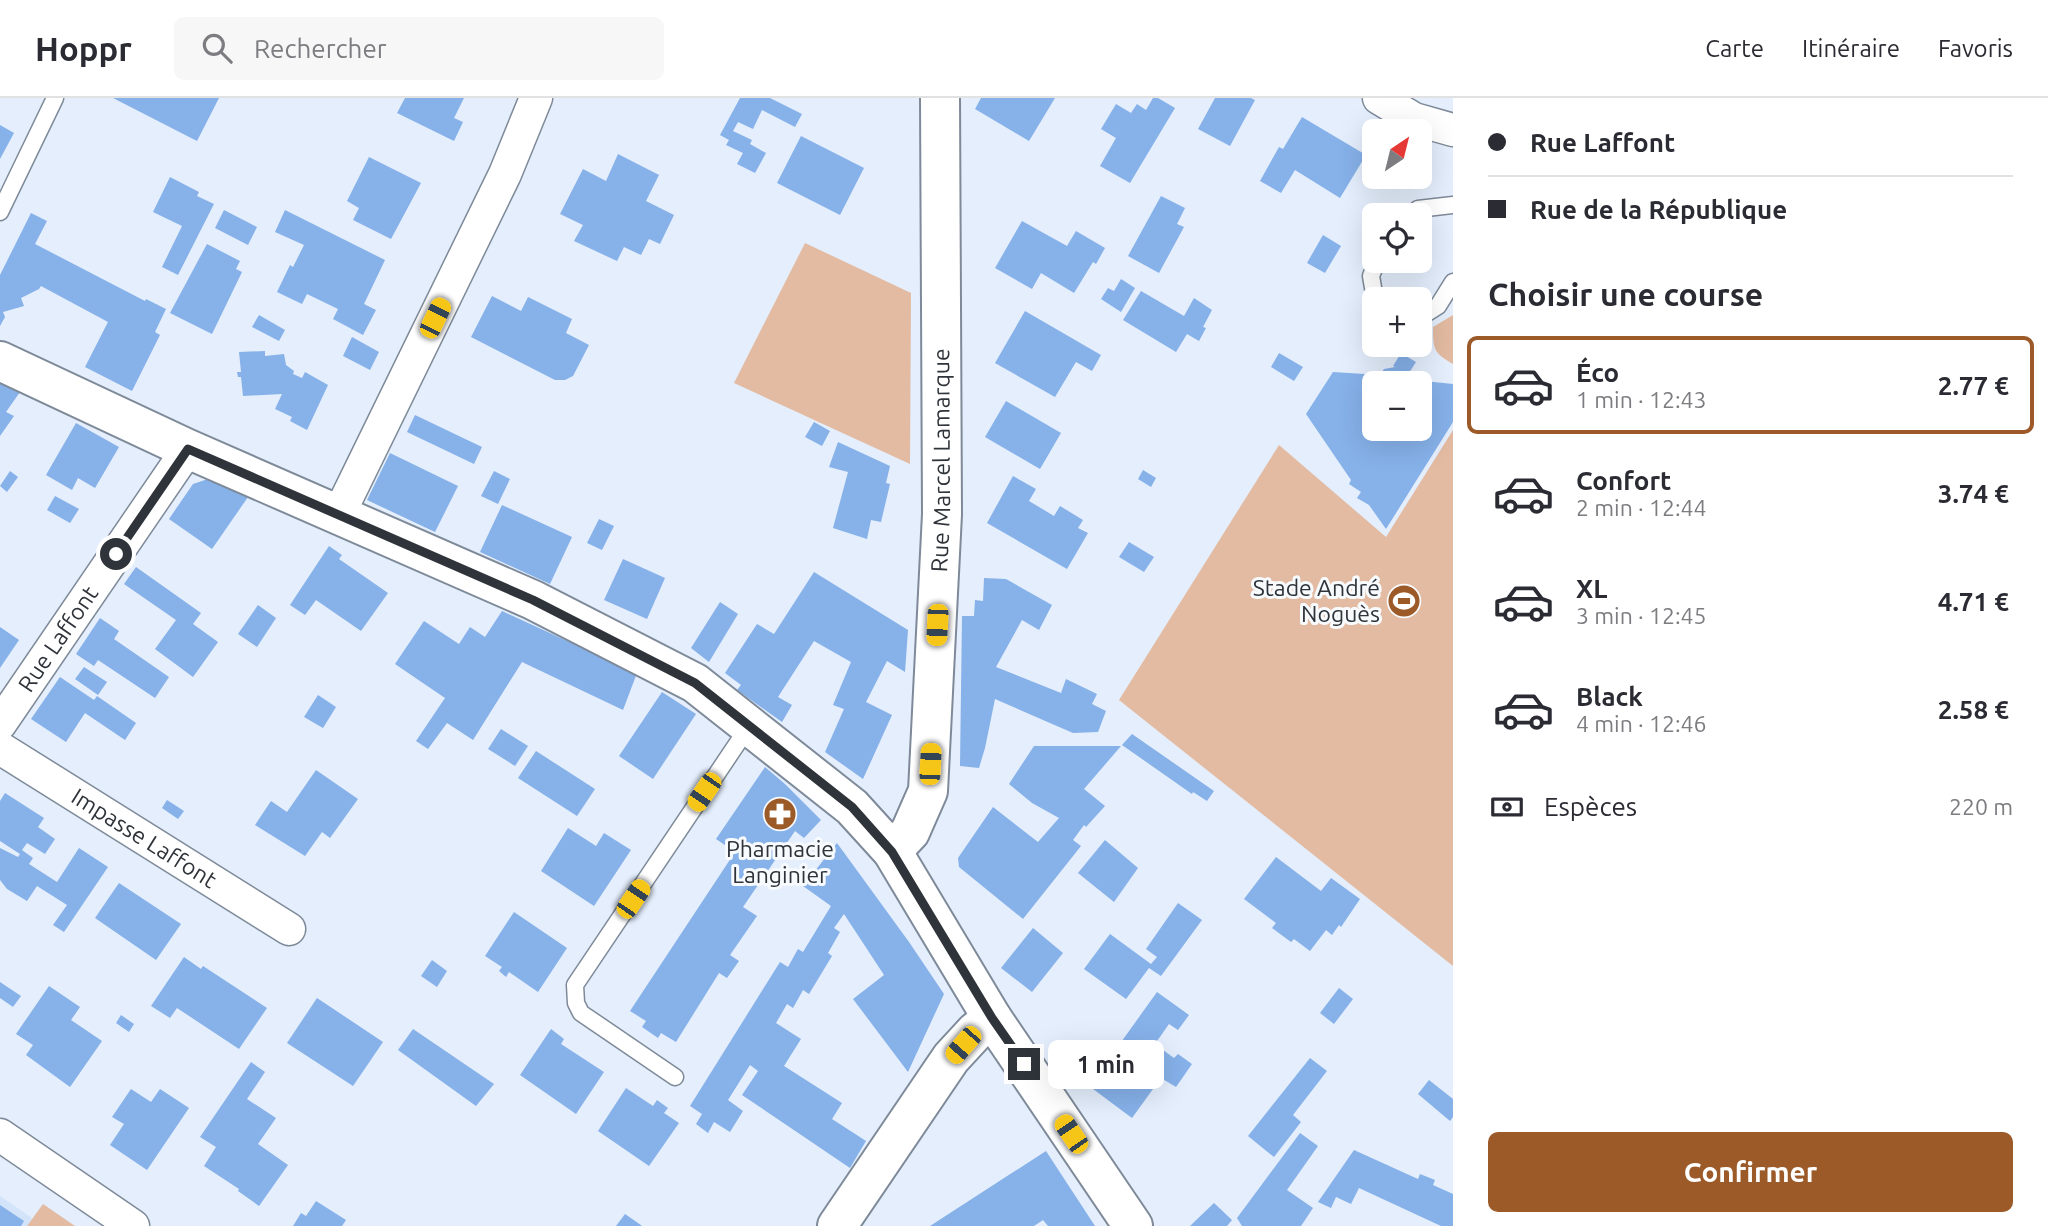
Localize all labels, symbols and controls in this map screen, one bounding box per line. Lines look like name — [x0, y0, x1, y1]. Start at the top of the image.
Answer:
search box — [174, 17, 664, 80]
icon: search — [198, 29, 236, 67]
text: Hoppr — [35, 30, 132, 67]
text: Rechercher — [254, 34, 387, 63]
text: Carte — [1705, 35, 1764, 62]
text: Itinéraire — [1802, 35, 1900, 62]
text: Favoris — [1938, 35, 2013, 62]
north arrow — [1362, 119, 1432, 189]
map controls — [1362, 119, 1432, 441]
text: Rue Laffont — [1530, 128, 1675, 157]
text: Rue de la République — [1530, 195, 1787, 224]
button: locate — [1362, 203, 1432, 273]
text: Choisir une course — [1488, 276, 1763, 312]
button: + — [1362, 287, 1432, 357]
car — [417, 295, 454, 341]
street label: Rue Marcel Lamarque — [926, 348, 954, 573]
icon: car — [1492, 354, 1555, 417]
text: Éco — [1576, 358, 1619, 387]
button: − — [1362, 371, 1432, 441]
text: 2.77 € — [1938, 371, 2009, 400]
text: 1 min · 12:43 — [1576, 387, 1707, 412]
icon: car — [1492, 462, 1555, 525]
text: Confort — [1576, 466, 1671, 495]
text: 3.74 € — [1938, 479, 2009, 508]
text: 2 min · 12:44 — [1576, 495, 1707, 520]
route start — [100, 538, 132, 570]
icon: car — [1492, 570, 1555, 633]
text: XL — [1576, 574, 1607, 603]
place label: Stade André Noguès — [1253, 575, 1380, 626]
street label: Rue Laffont — [13, 581, 103, 696]
sports icon: Stade André Noguès — [1385, 582, 1423, 620]
text: 4.71 € — [1938, 587, 2009, 616]
car — [926, 603, 949, 647]
text: 3 min · 12:45 — [1576, 603, 1707, 628]
icon: car — [1492, 678, 1555, 741]
text: Black — [1576, 682, 1643, 711]
text: 2.58 € — [1938, 695, 2009, 724]
text: 4 min · 12:46 — [1576, 711, 1707, 736]
car — [919, 742, 942, 786]
car — [684, 769, 725, 815]
street label: Impasse Laffont — [67, 783, 221, 892]
icon: cash — [1488, 788, 1526, 826]
text: Espèces — [1544, 792, 1637, 821]
text: 220 m — [1949, 794, 2013, 819]
pharmacy icon: Pharmacie Langinier — [761, 795, 799, 833]
place label: Pharmacie Langinier — [726, 836, 834, 887]
car — [613, 876, 654, 922]
car — [942, 1022, 985, 1068]
callout: 1 min — [1048, 1040, 1164, 1088]
route end — [1008, 1048, 1040, 1080]
text: 1 min — [1077, 1052, 1135, 1077]
car — [1051, 1111, 1092, 1157]
button: Confirmer — [1488, 1132, 2013, 1212]

